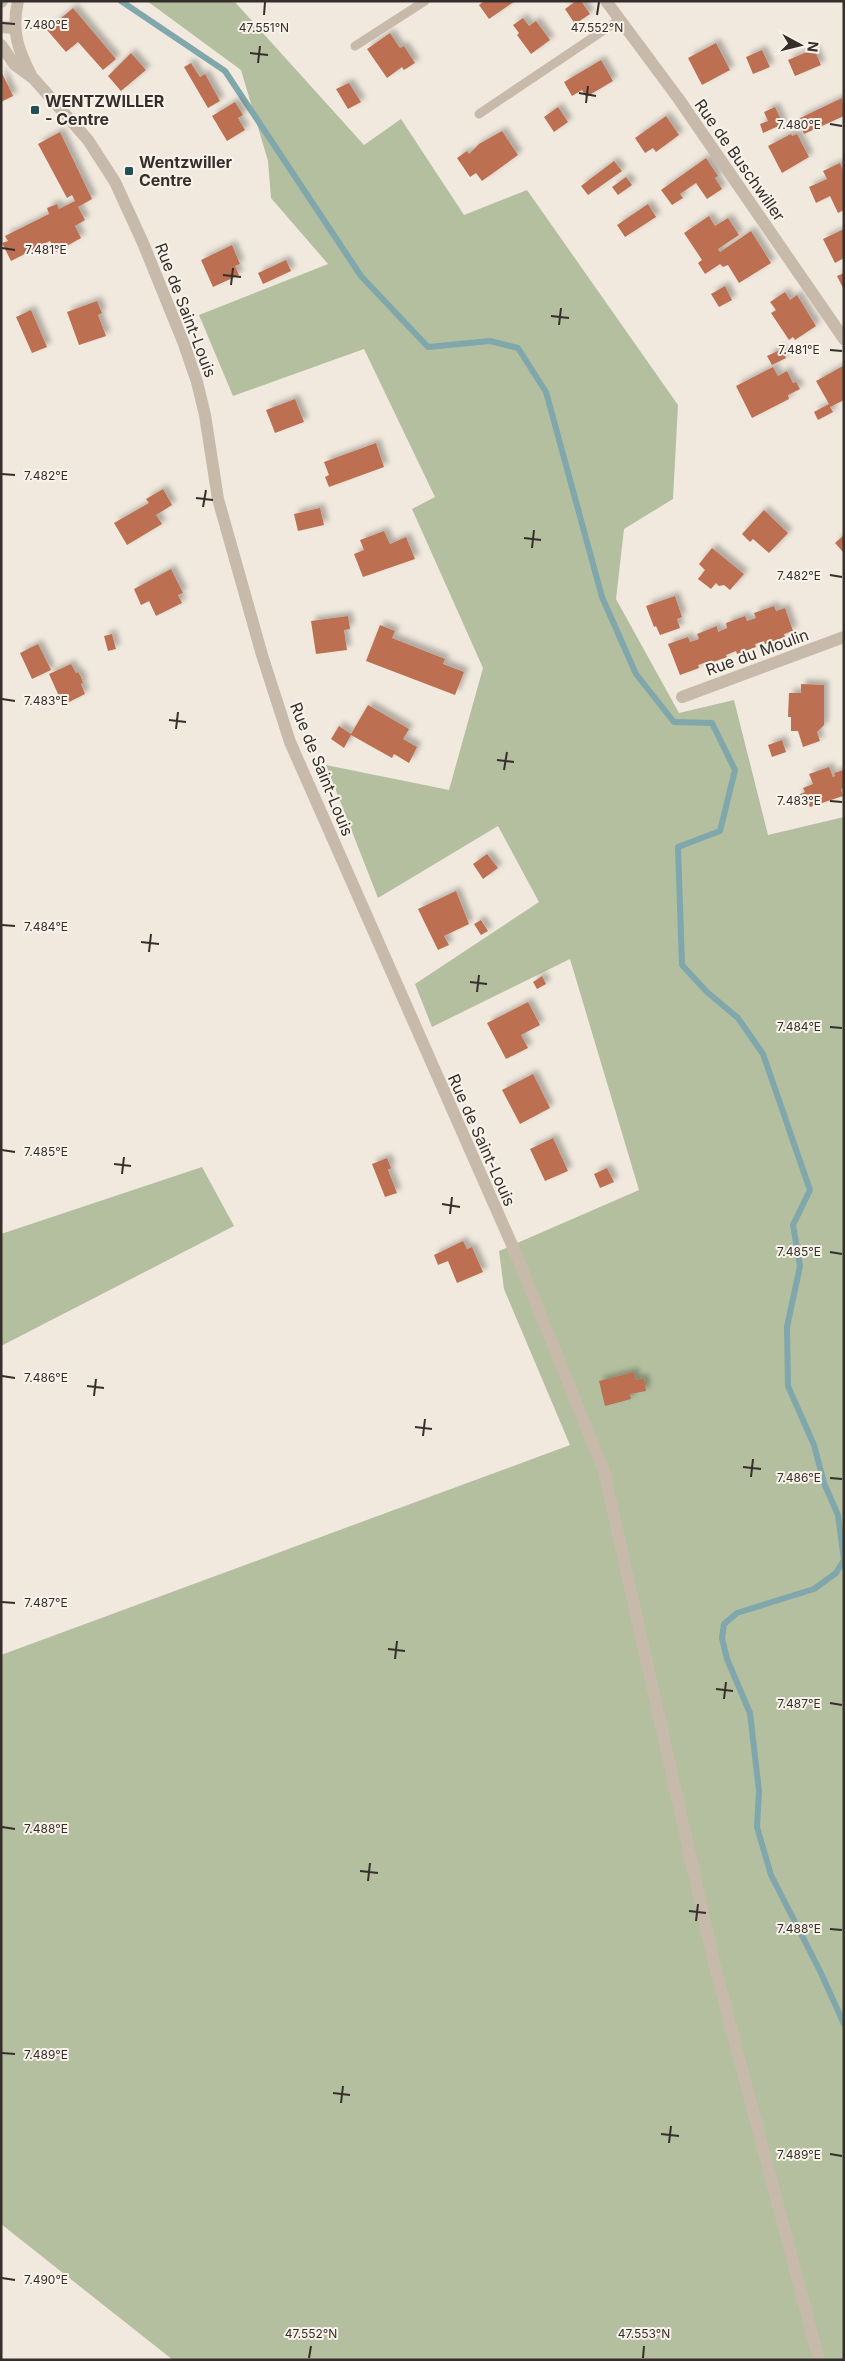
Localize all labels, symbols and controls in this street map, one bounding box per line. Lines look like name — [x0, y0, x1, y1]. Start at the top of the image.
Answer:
text: 7.480°E — [24, 17, 68, 32]
text: 47.551°N — [239, 20, 289, 35]
text: 47.552°N — [571, 20, 623, 35]
north arrow — [775, 20, 825, 70]
text: N — [804, 40, 822, 53]
place label: WENTZWILLER - Centre — [45, 91, 165, 129]
street label: Rue de Buschwiller — [690, 95, 790, 225]
marker: WENTZWILLER - Centre — [29, 104, 41, 116]
text: 7.480°E — [777, 117, 821, 132]
place label: Wentzwiller Centre — [139, 152, 232, 190]
marker: Wentzwiller Centre — [123, 165, 135, 177]
street label: Rue de Saint-Louis — [151, 240, 221, 380]
text: 7.481°E — [25, 242, 67, 257]
text: 7.481°E — [778, 342, 820, 357]
text: 7.482°E — [24, 468, 68, 483]
text: 7.482°E — [777, 568, 821, 583]
street label: Rue du Moulin — [703, 624, 811, 680]
text: 7.483°E — [24, 693, 68, 708]
street label: Rue de Saint-Louis — [286, 699, 358, 839]
text: 7.483°E — [777, 793, 821, 808]
text: 7.484°E — [24, 919, 68, 934]
text: 7.484°E — [777, 1019, 821, 1034]
street label: Rue de Saint-Louis — [444, 1071, 520, 1209]
text: 7.485°E — [24, 1144, 68, 1159]
text: 7.485°E — [777, 1244, 821, 1259]
text: 7.486°E — [24, 1370, 68, 1385]
text: 7.486°E — [777, 1470, 821, 1485]
text: 7.487°E — [24, 1595, 68, 1610]
text: 7.487°E — [777, 1696, 821, 1711]
text: 7.488°E — [24, 1821, 68, 1836]
text: 7.488°E — [777, 1921, 821, 1936]
text: 7.489°E — [24, 2047, 68, 2062]
text: 7.489°E — [777, 2147, 821, 2162]
text: 7.490°E — [24, 2272, 68, 2287]
text: 47.552°N — [285, 2326, 337, 2341]
text: 47.553°N — [618, 2326, 670, 2341]

